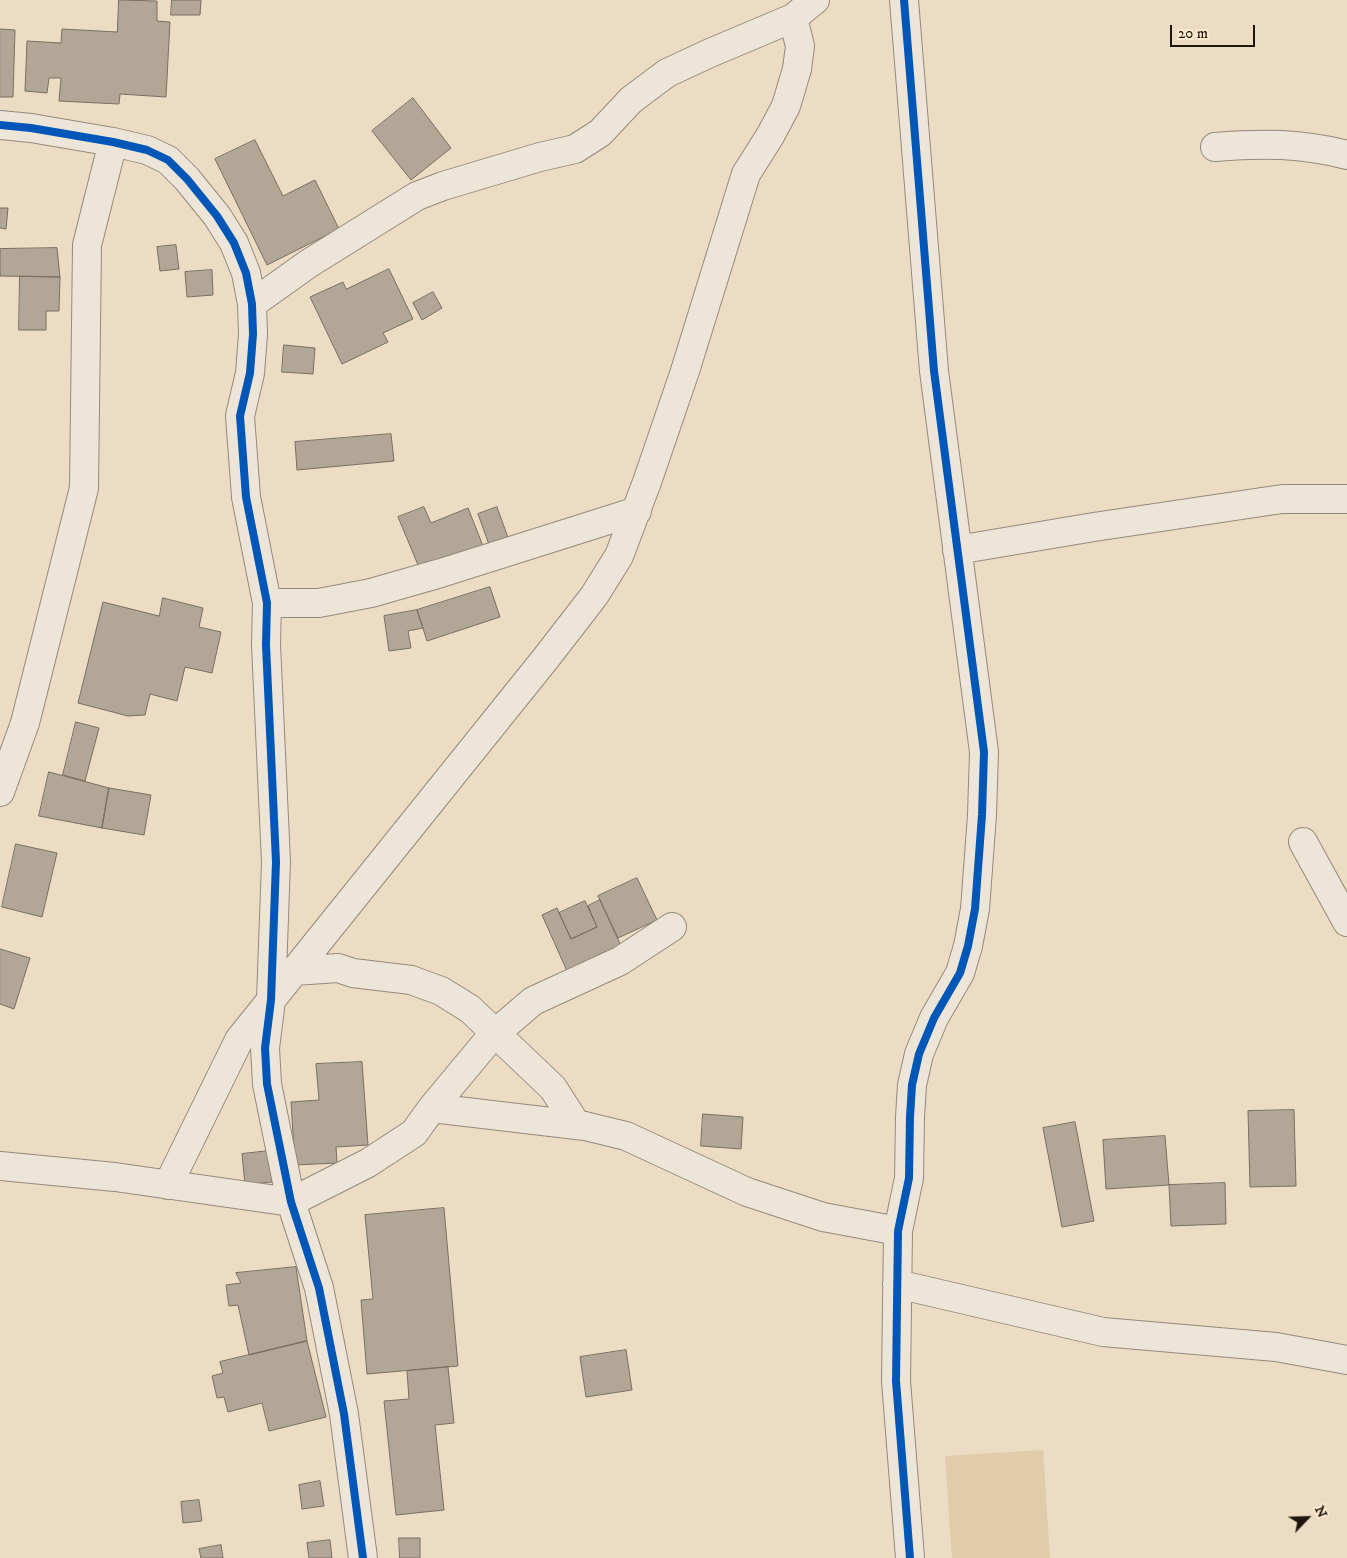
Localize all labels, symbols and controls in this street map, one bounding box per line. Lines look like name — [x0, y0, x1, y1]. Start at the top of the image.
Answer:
scale bar — [1172, 15, 1257, 47]
text: 20 m — [1178, 24, 1208, 43]
north arrow — [1282, 1493, 1332, 1543]
text: N — [1310, 1503, 1331, 1521]

